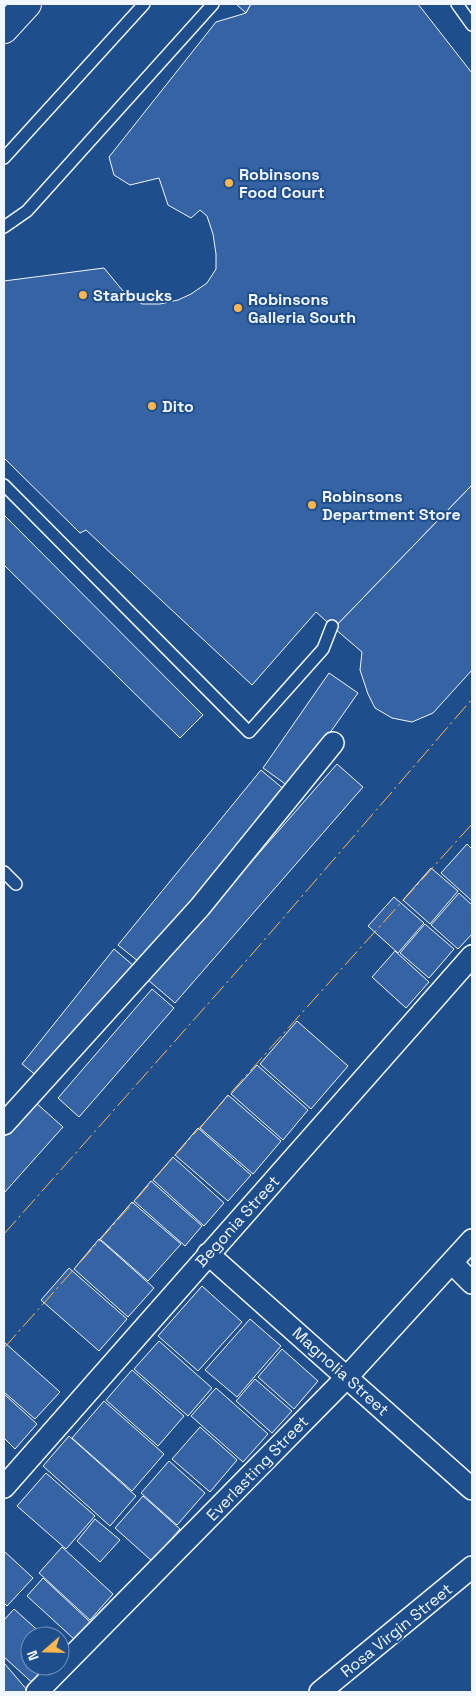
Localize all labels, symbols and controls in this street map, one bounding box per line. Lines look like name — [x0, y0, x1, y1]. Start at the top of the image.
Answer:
place label: Robinsons Food Court — [239, 164, 325, 203]
marker: Robinsons Food Court — [223, 177, 235, 189]
place label: Starbucks — [93, 285, 172, 306]
marker: Starbucks — [77, 289, 89, 301]
place label: Robinsons Galleria South — [248, 289, 356, 328]
marker: Robinsons Galleria South — [232, 302, 244, 314]
place label: Dito — [162, 396, 194, 417]
marker: Dito — [146, 400, 158, 412]
place label: Robinsons Department Store — [322, 486, 461, 525]
marker: Robinsons Department Store — [306, 499, 318, 511]
street label: Begonia Street — [191, 1171, 284, 1272]
street label: Magnolia Street — [288, 1322, 393, 1420]
street label: Everlasting Street — [202, 1411, 313, 1525]
street label: Rosa Virgin Street — [336, 1579, 457, 1682]
north arrow — [20, 1626, 70, 1676]
text: N — [23, 1648, 43, 1663]

